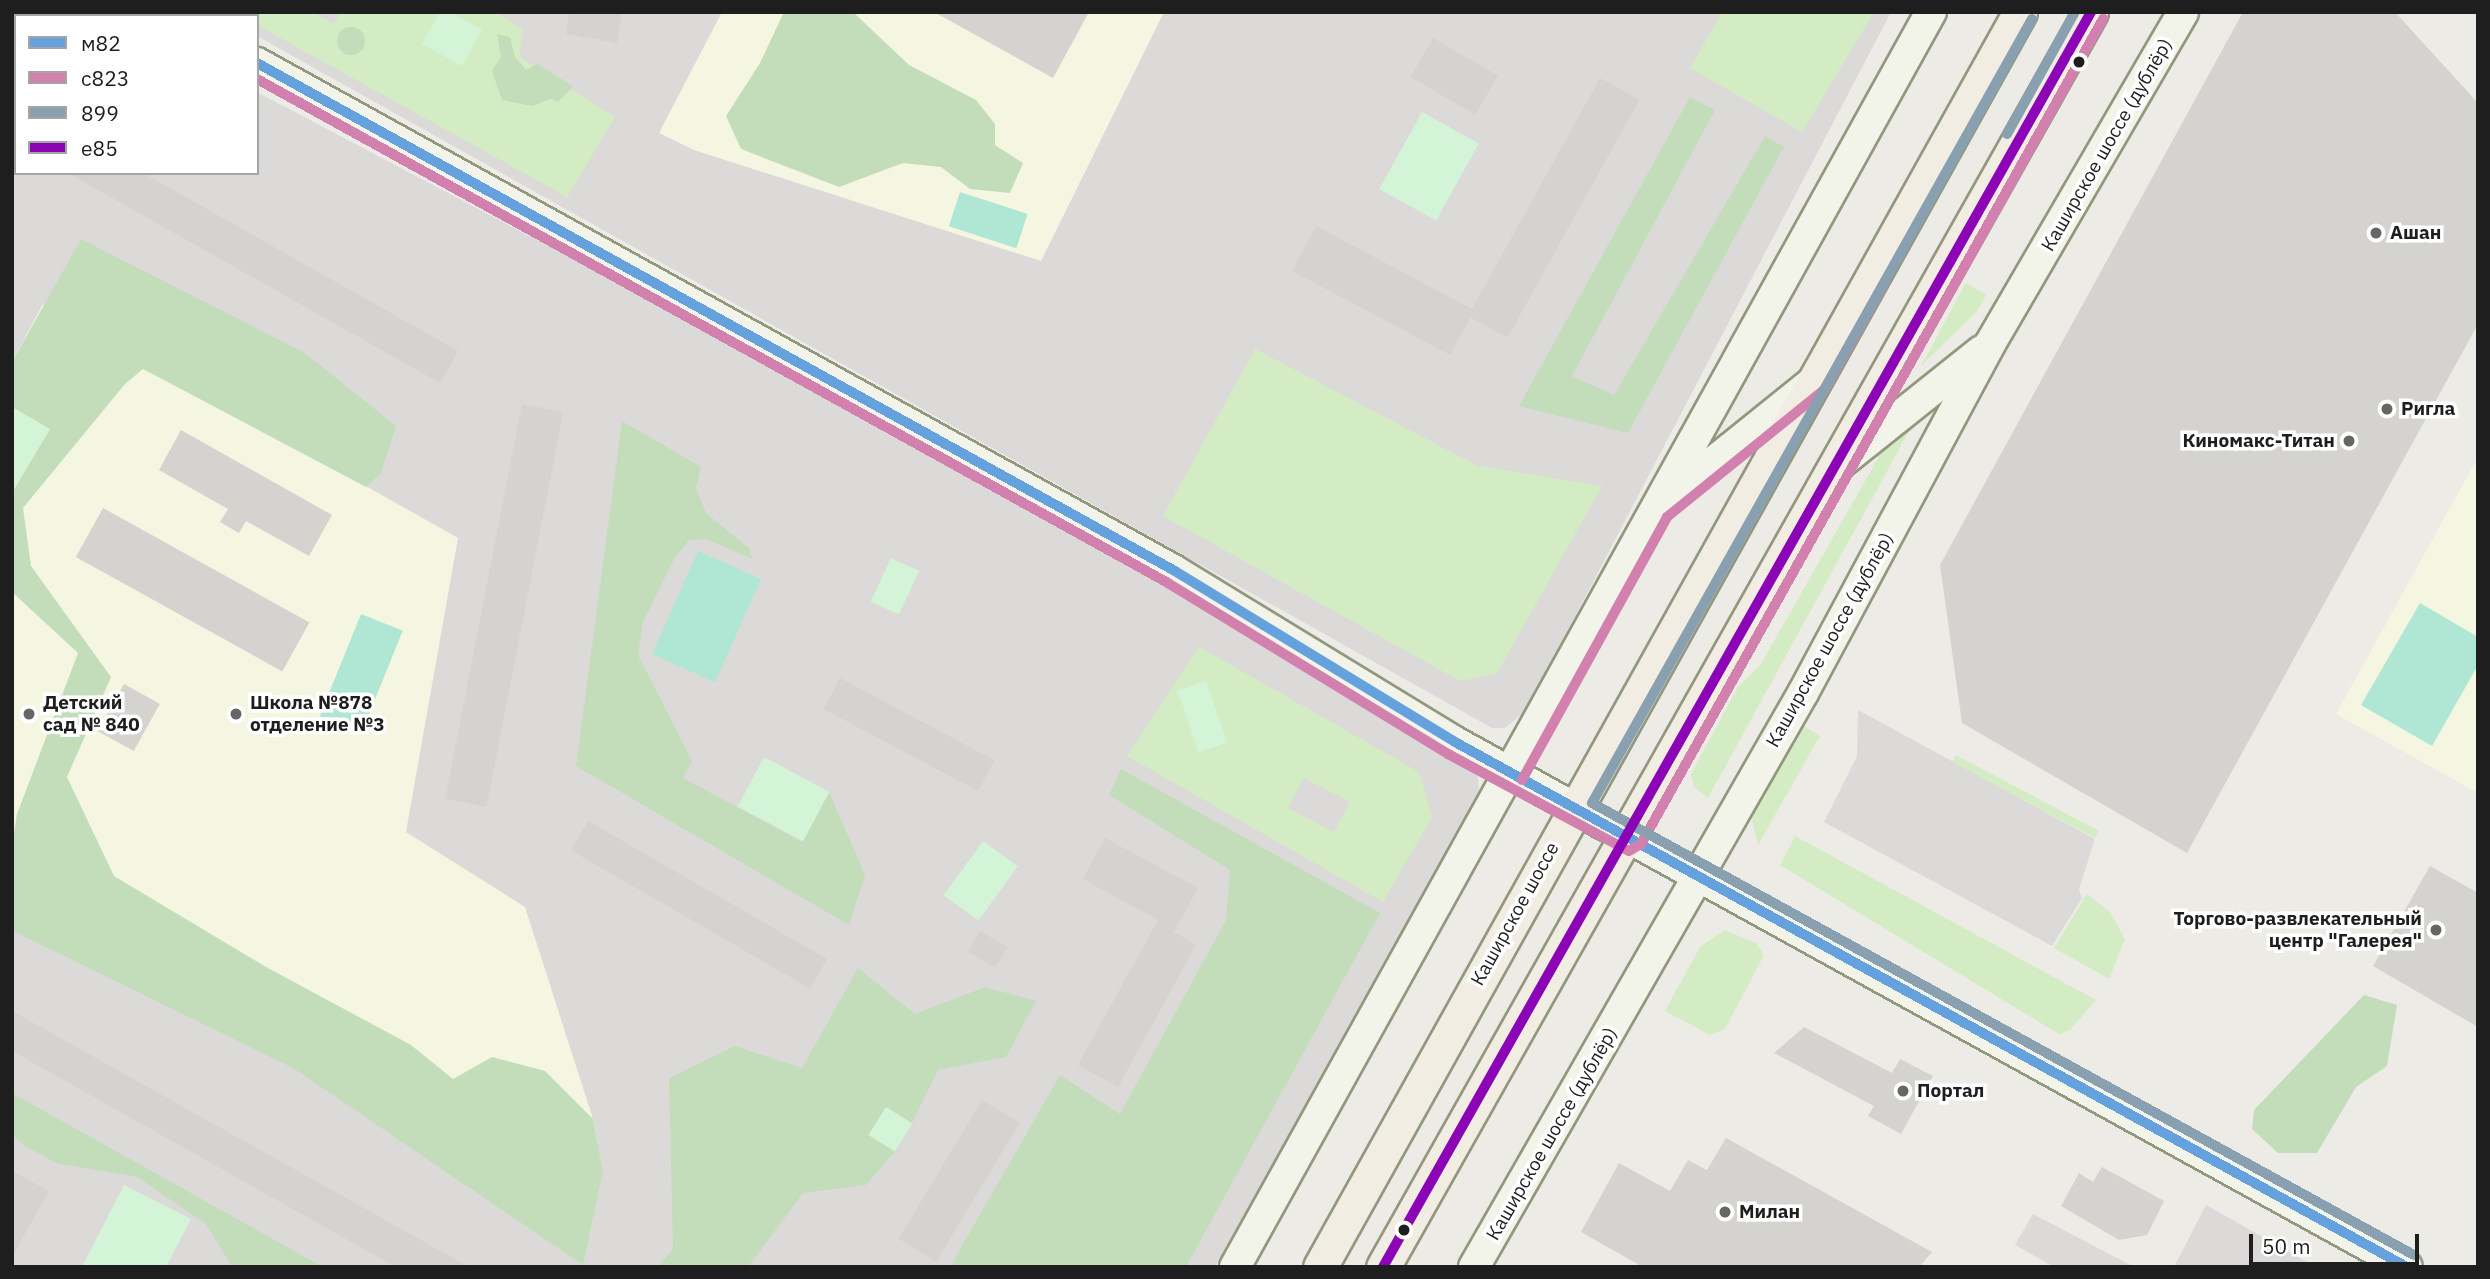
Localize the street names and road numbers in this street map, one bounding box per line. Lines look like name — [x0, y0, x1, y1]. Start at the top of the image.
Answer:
street label: Каширское шоссе (дублёр) — [2037, 35, 2177, 255]
street label: Каширское шоссе (дублёр) — [1761, 529, 1899, 751]
street label: Каширское шоссе — [1466, 838, 1564, 990]
street label: Каширское шоссе (дублёр) — [1482, 1024, 1622, 1244]

